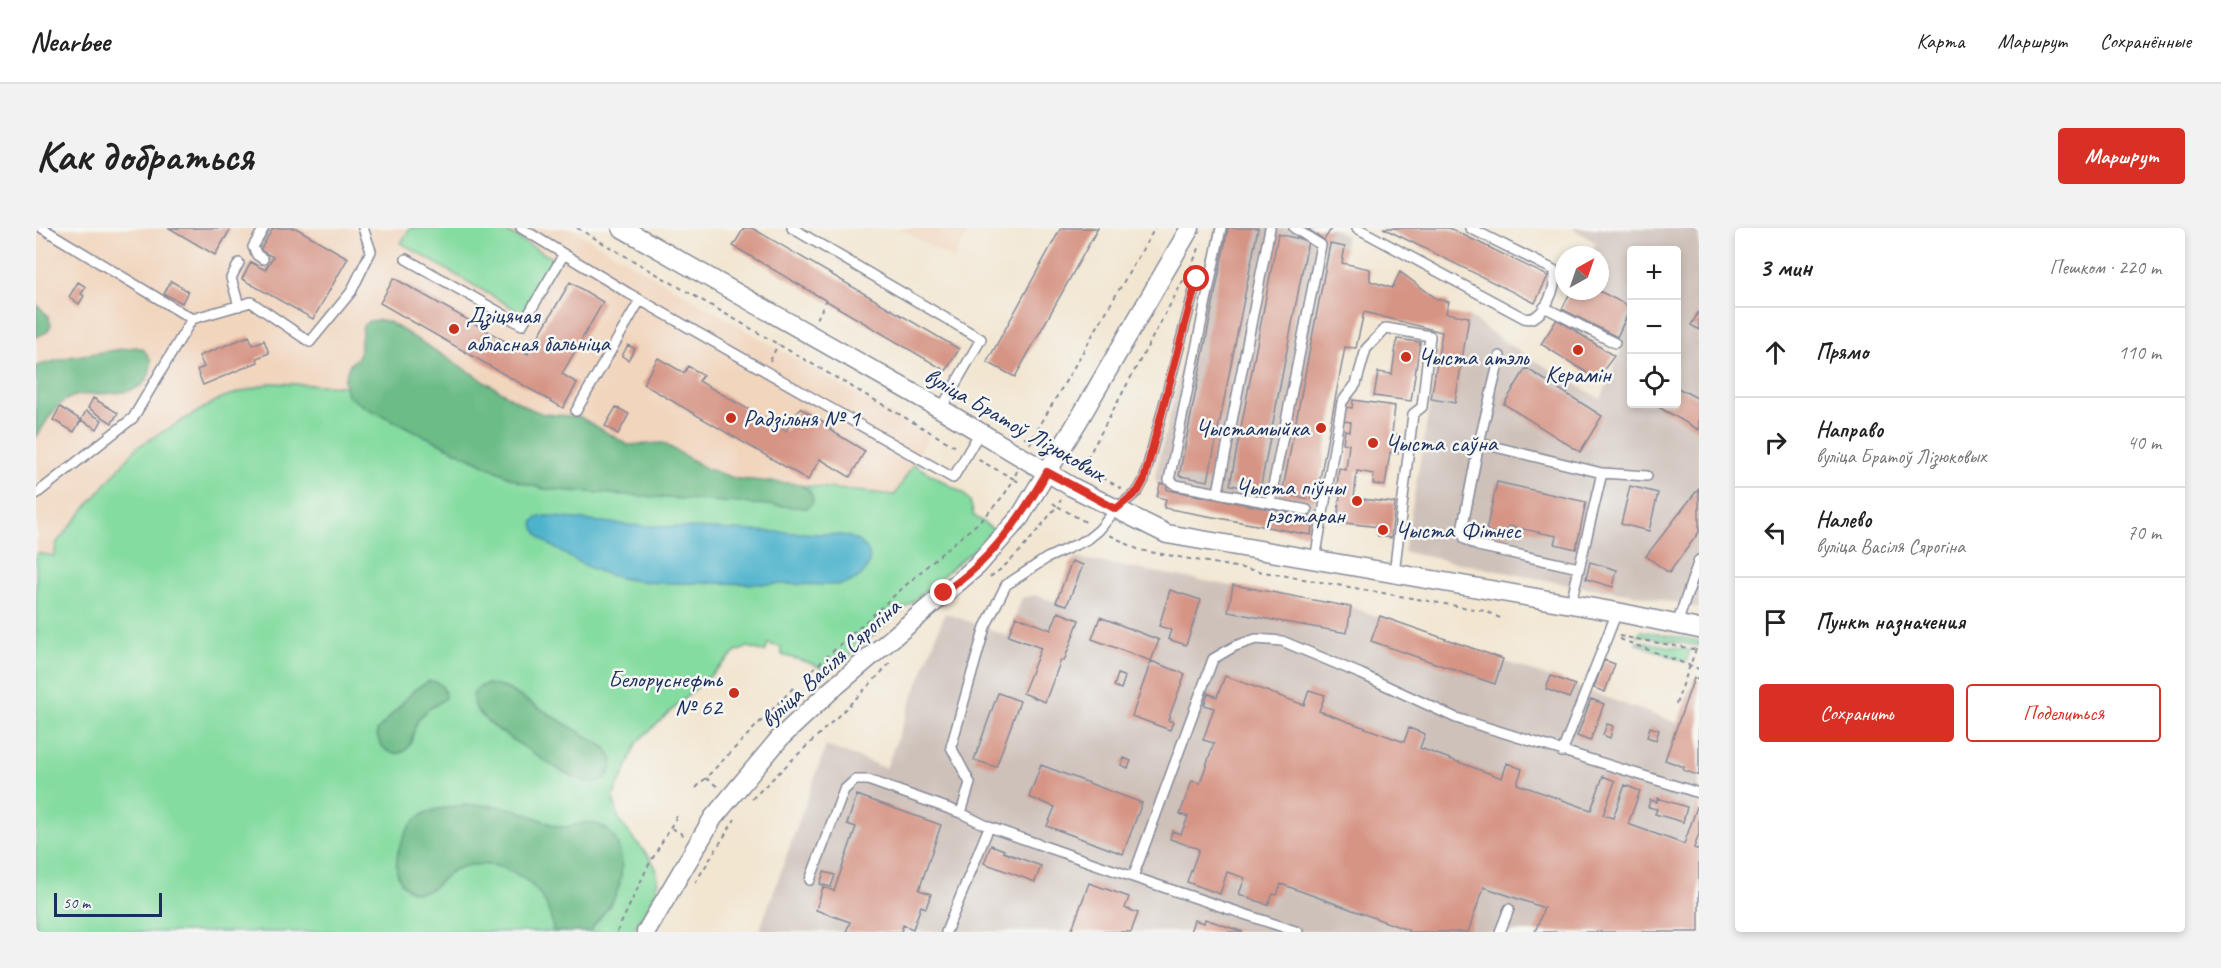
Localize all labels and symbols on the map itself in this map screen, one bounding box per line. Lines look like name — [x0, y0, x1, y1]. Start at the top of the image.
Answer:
north arrow — [1555, 246, 1609, 300]
route start — [1183, 265, 1209, 291]
place label: Дзіцячая абласная бальніца — [466, 300, 612, 358]
marker: Дзіцячая абласная бальніца — [447, 322, 461, 336]
place label: Чыста атэль — [1418, 342, 1530, 372]
marker: Керамін — [1571, 343, 1585, 357]
marker: Чыста атэль — [1399, 350, 1413, 364]
place label: Керамін — [1545, 359, 1613, 389]
street label: вуліца Братоў Лізюковых — [919, 360, 1112, 490]
place label: Радзільня № 1 — [743, 403, 861, 433]
marker: Радзільня № 1 — [724, 411, 738, 425]
place label: Чыстамыйка — [1196, 413, 1310, 443]
marker: Чыстамыйка — [1314, 421, 1328, 435]
place label: Чыста саўна — [1385, 428, 1499, 458]
marker: Чыста саўна — [1366, 436, 1380, 450]
place label: Чыста піўны рэстаран — [1236, 472, 1347, 530]
marker: Чыста піўны рэстаран — [1350, 494, 1364, 508]
place label: Чыста Фітнес — [1395, 515, 1522, 545]
marker: Чыста Фітнес — [1376, 523, 1390, 537]
route end — [930, 579, 956, 605]
street label: вуліца Васіля Сярогіна — [753, 591, 908, 734]
place label: Белоруснефть № 62 — [608, 664, 724, 722]
marker: Белоруснефть № 62 — [727, 686, 741, 700]
scale bar — [54, 890, 162, 918]

